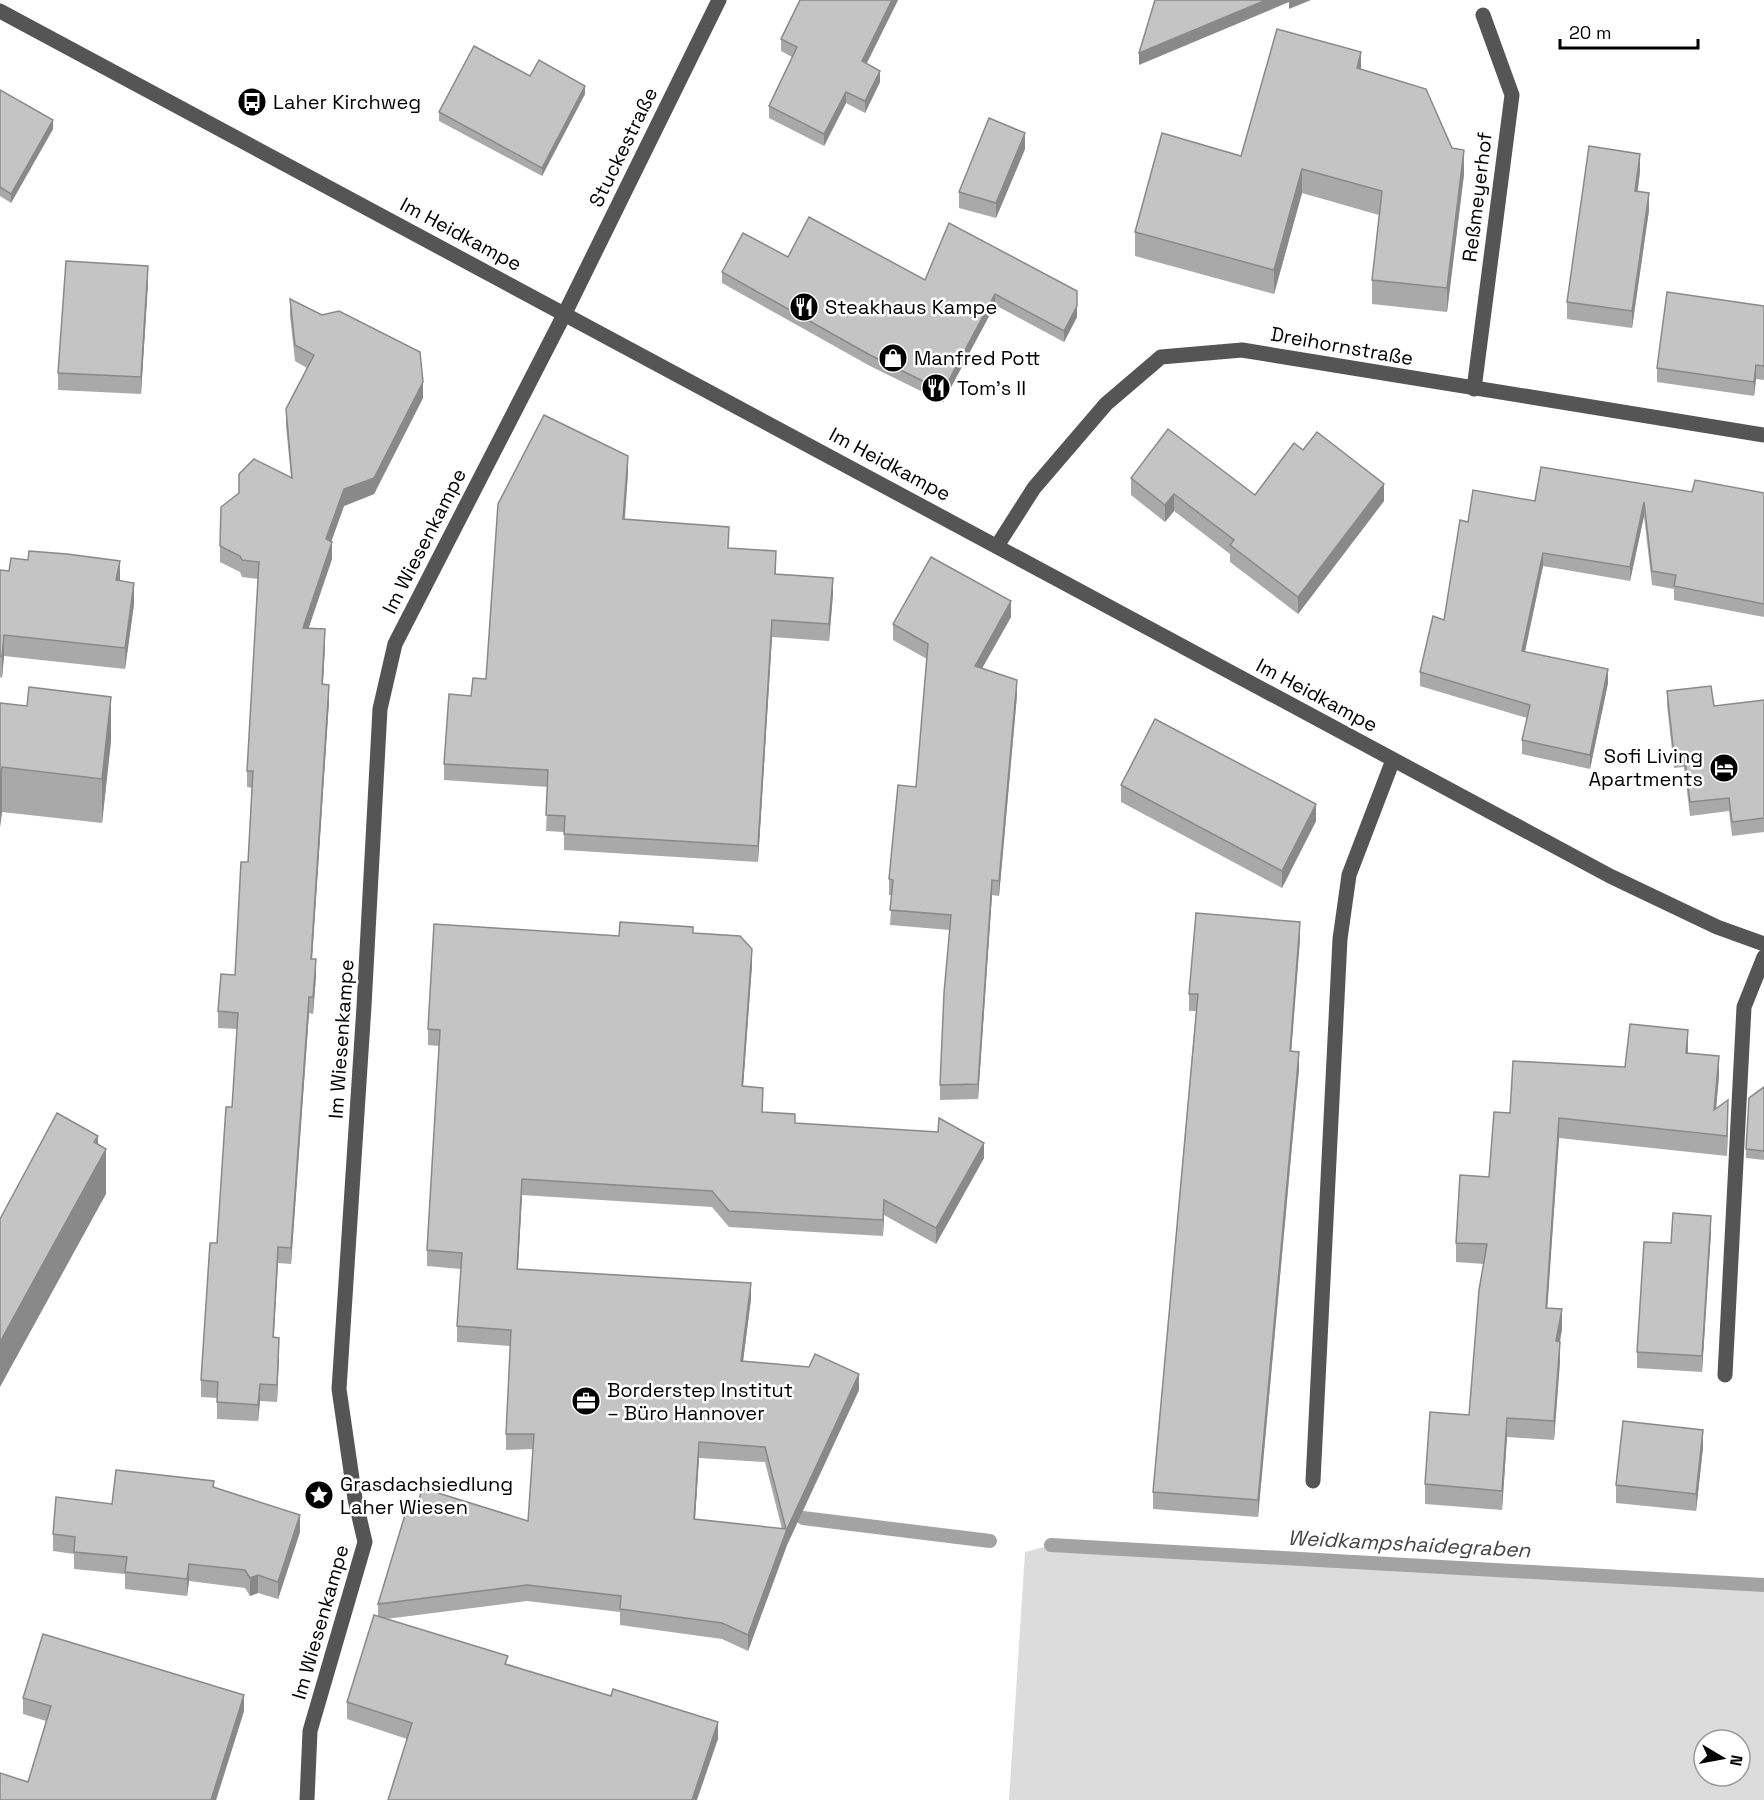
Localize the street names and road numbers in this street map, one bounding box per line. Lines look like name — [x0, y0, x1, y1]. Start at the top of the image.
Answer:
street label: Stuckestraße — [583, 83, 663, 211]
street label: Reßmeyerhof — [1456, 130, 1498, 263]
street label: Im Heidkampe — [396, 191, 526, 277]
street label: Dreihornstraße — [1269, 321, 1415, 371]
street label: Im Heidkampe — [825, 421, 955, 507]
street label: Im Wiesenkampe — [376, 464, 472, 618]
street label: Im Heidkampe — [1252, 652, 1382, 738]
street label: Im Wiesenkampe — [322, 958, 360, 1120]
street label: Im Wiesenkampe — [285, 1542, 355, 1702]

